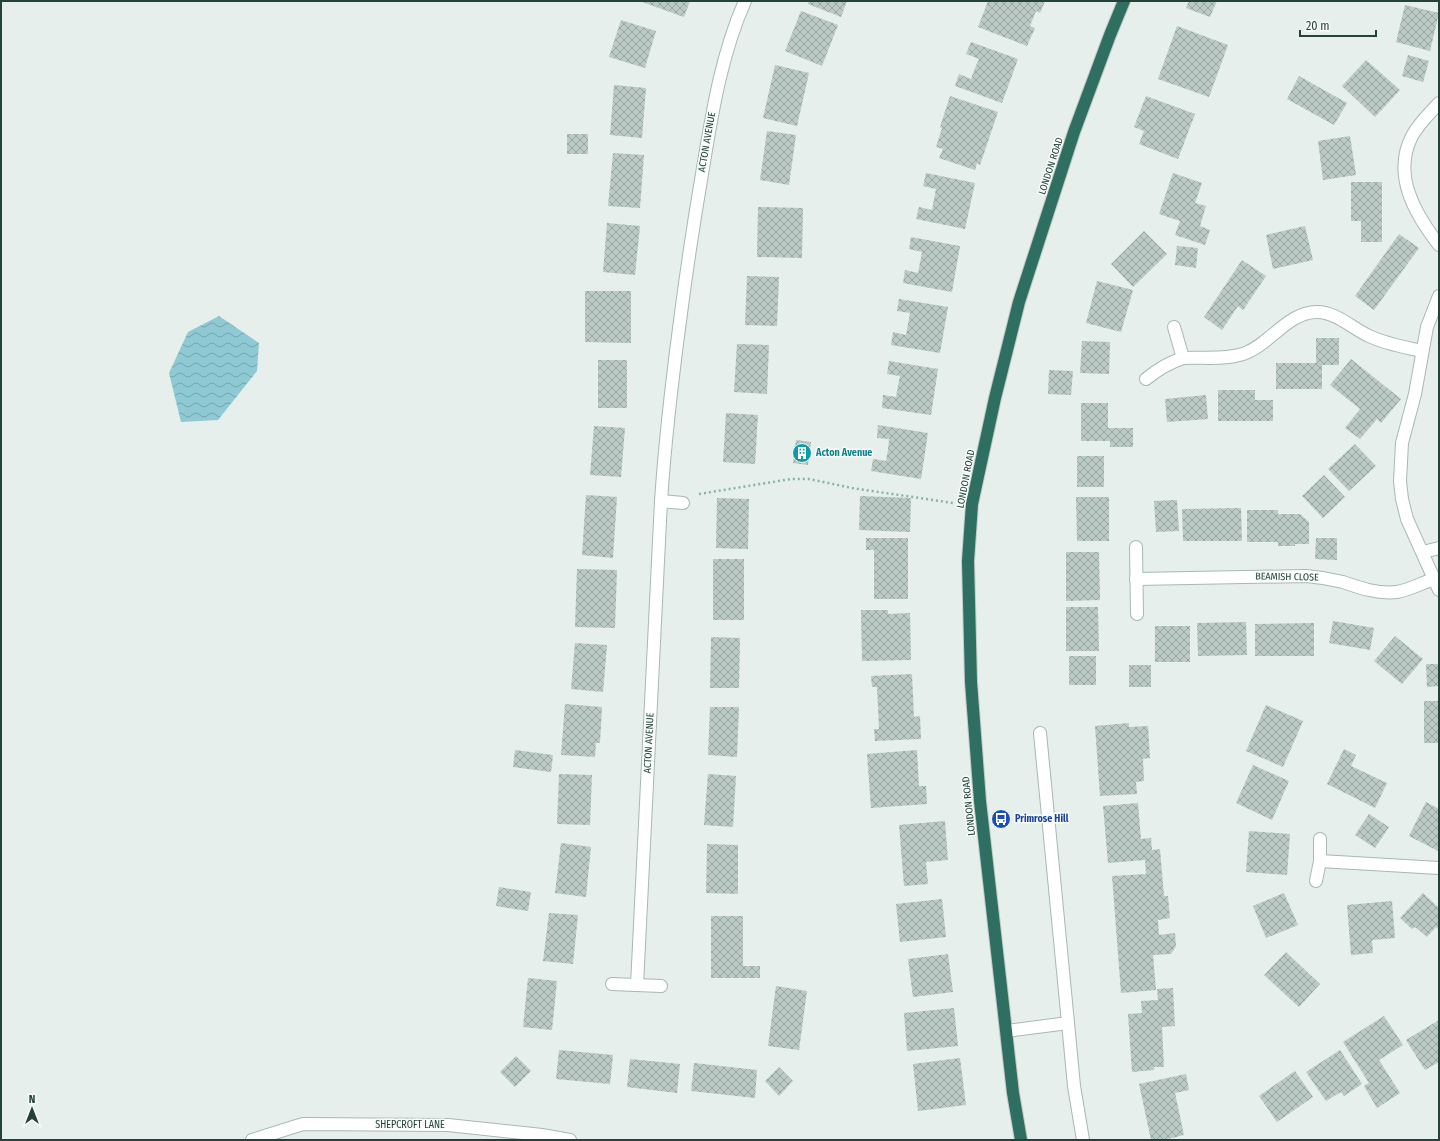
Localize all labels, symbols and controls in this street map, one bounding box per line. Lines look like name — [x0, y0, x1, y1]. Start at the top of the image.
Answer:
scale bar — [1300, 12, 1376, 38]
text: 20 m — [1306, 19, 1330, 33]
street label: ACTON AVENUE — [696, 111, 718, 173]
street label: LONDON ROAD — [1036, 136, 1066, 196]
building icon: Acton Avenue — [791, 442, 813, 464]
place label: Acton Avenue — [815, 447, 872, 459]
street label: LONDON ROAD — [954, 448, 978, 509]
street label: BEAMISH CLOSE — [1255, 570, 1319, 584]
street label: ACTON AVENUE — [641, 712, 657, 774]
street label: LONDON ROAD — [960, 776, 978, 836]
bus stop icon: Primrose Hill — [990, 808, 1012, 830]
place label: Primrose Hill — [1015, 813, 1069, 825]
north arrow — [12, 1089, 52, 1129]
text: N — [29, 1093, 35, 1106]
street label: SHEPCROFT LANE — [375, 1119, 445, 1131]

